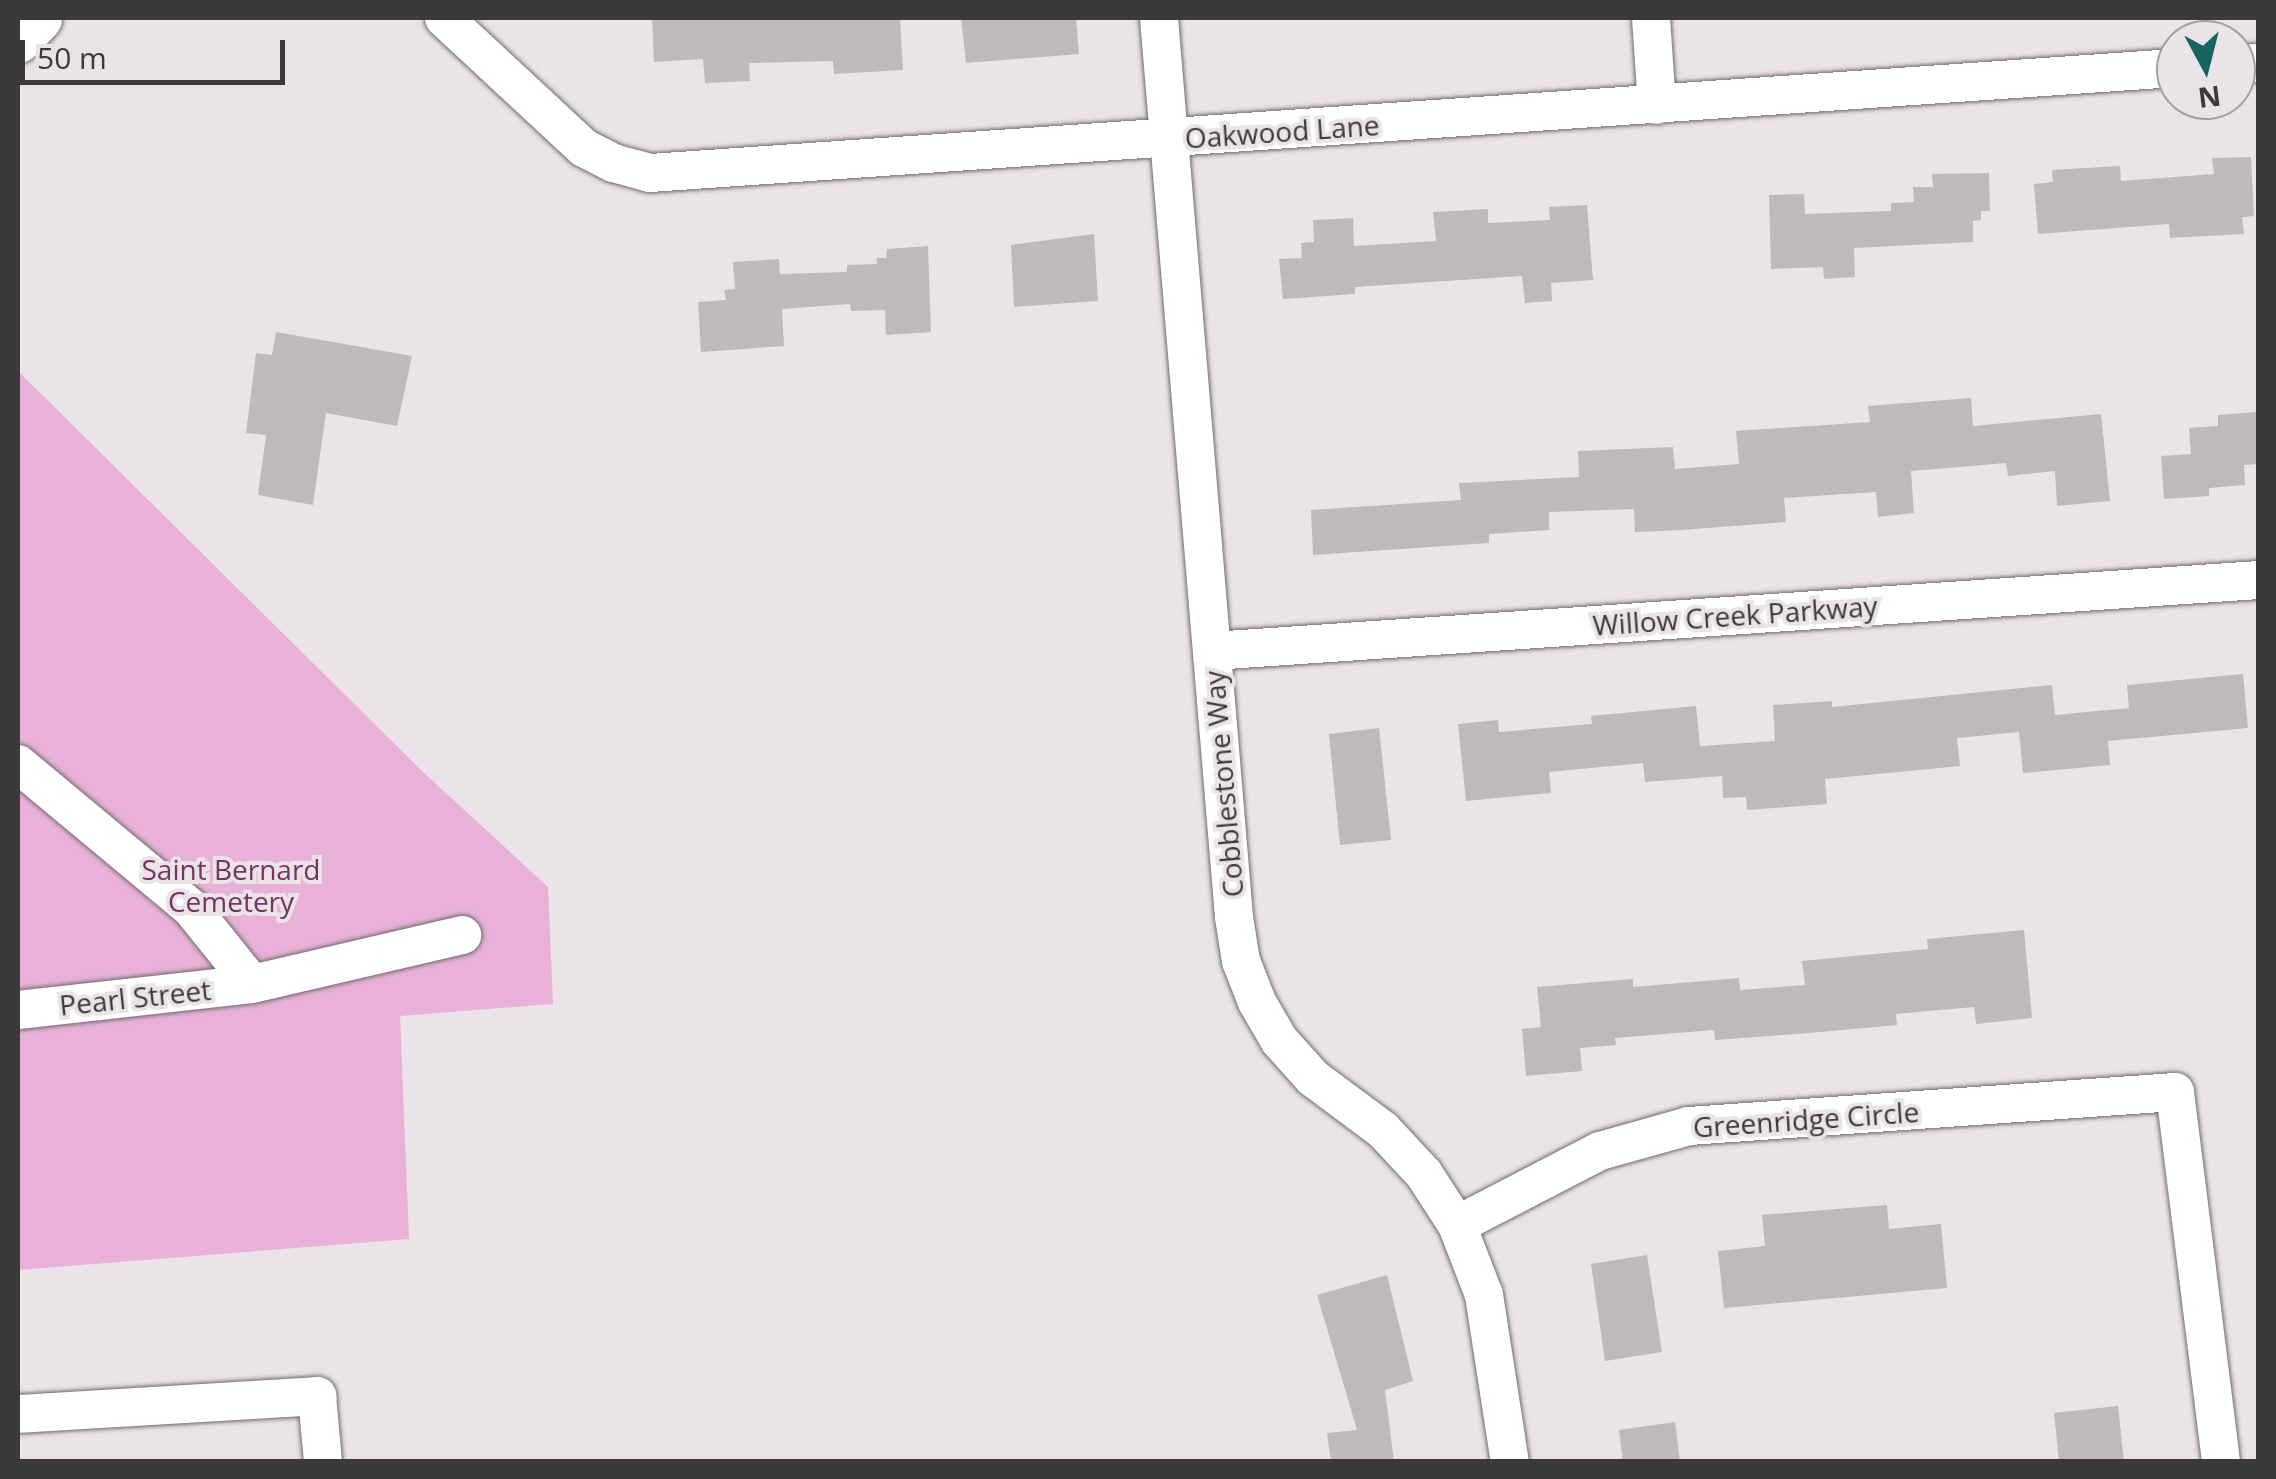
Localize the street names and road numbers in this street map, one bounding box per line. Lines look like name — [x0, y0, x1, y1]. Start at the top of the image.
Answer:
street label: Oakwood Lane — [1184, 107, 1380, 155]
street label: Willow Creek Parkway — [1592, 588, 1878, 642]
street label: Cobblestone Way — [1196, 669, 1250, 899]
street label: Pearl Street — [58, 972, 212, 1022]
street label: Greenridge Circle — [1692, 1094, 1920, 1144]

